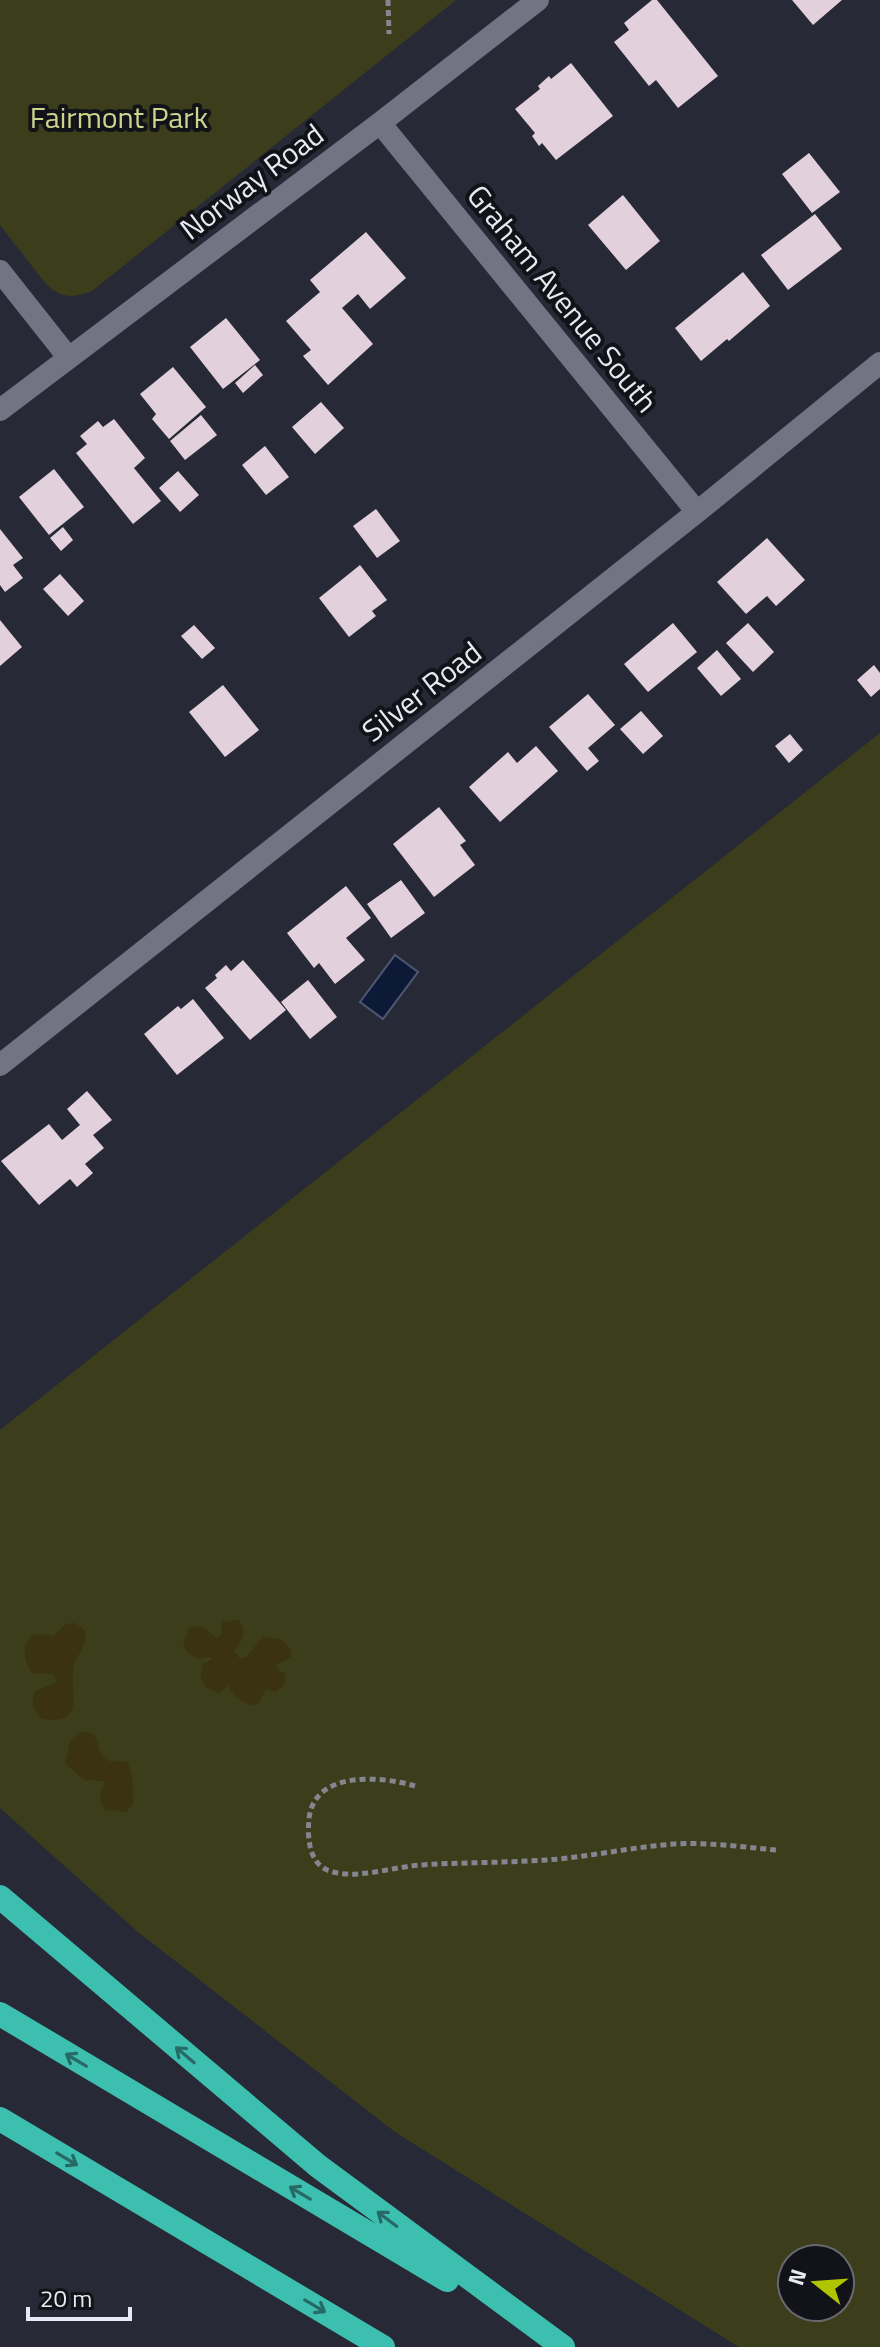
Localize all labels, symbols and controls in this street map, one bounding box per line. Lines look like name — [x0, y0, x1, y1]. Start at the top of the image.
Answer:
park label: Fairmont Park — [30, 94, 208, 140]
street label: Norway Road — [170, 112, 333, 251]
street label: Graham Avenue South — [456, 174, 669, 422]
street label: Silver Road — [352, 630, 491, 753]
one-way arrow — [175, 2046, 196, 2064]
one-way arrow — [65, 2051, 88, 2067]
one-way arrow — [55, 2151, 78, 2167]
one-way arrow — [289, 2184, 312, 2200]
one-way arrow — [376, 2210, 398, 2227]
north arrow — [776, 2243, 856, 2323]
text: N — [778, 2265, 815, 2289]
scale bar — [28, 2271, 130, 2321]
text: 20 m — [40, 2280, 92, 2316]
one-way arrow — [302, 2299, 326, 2314]

